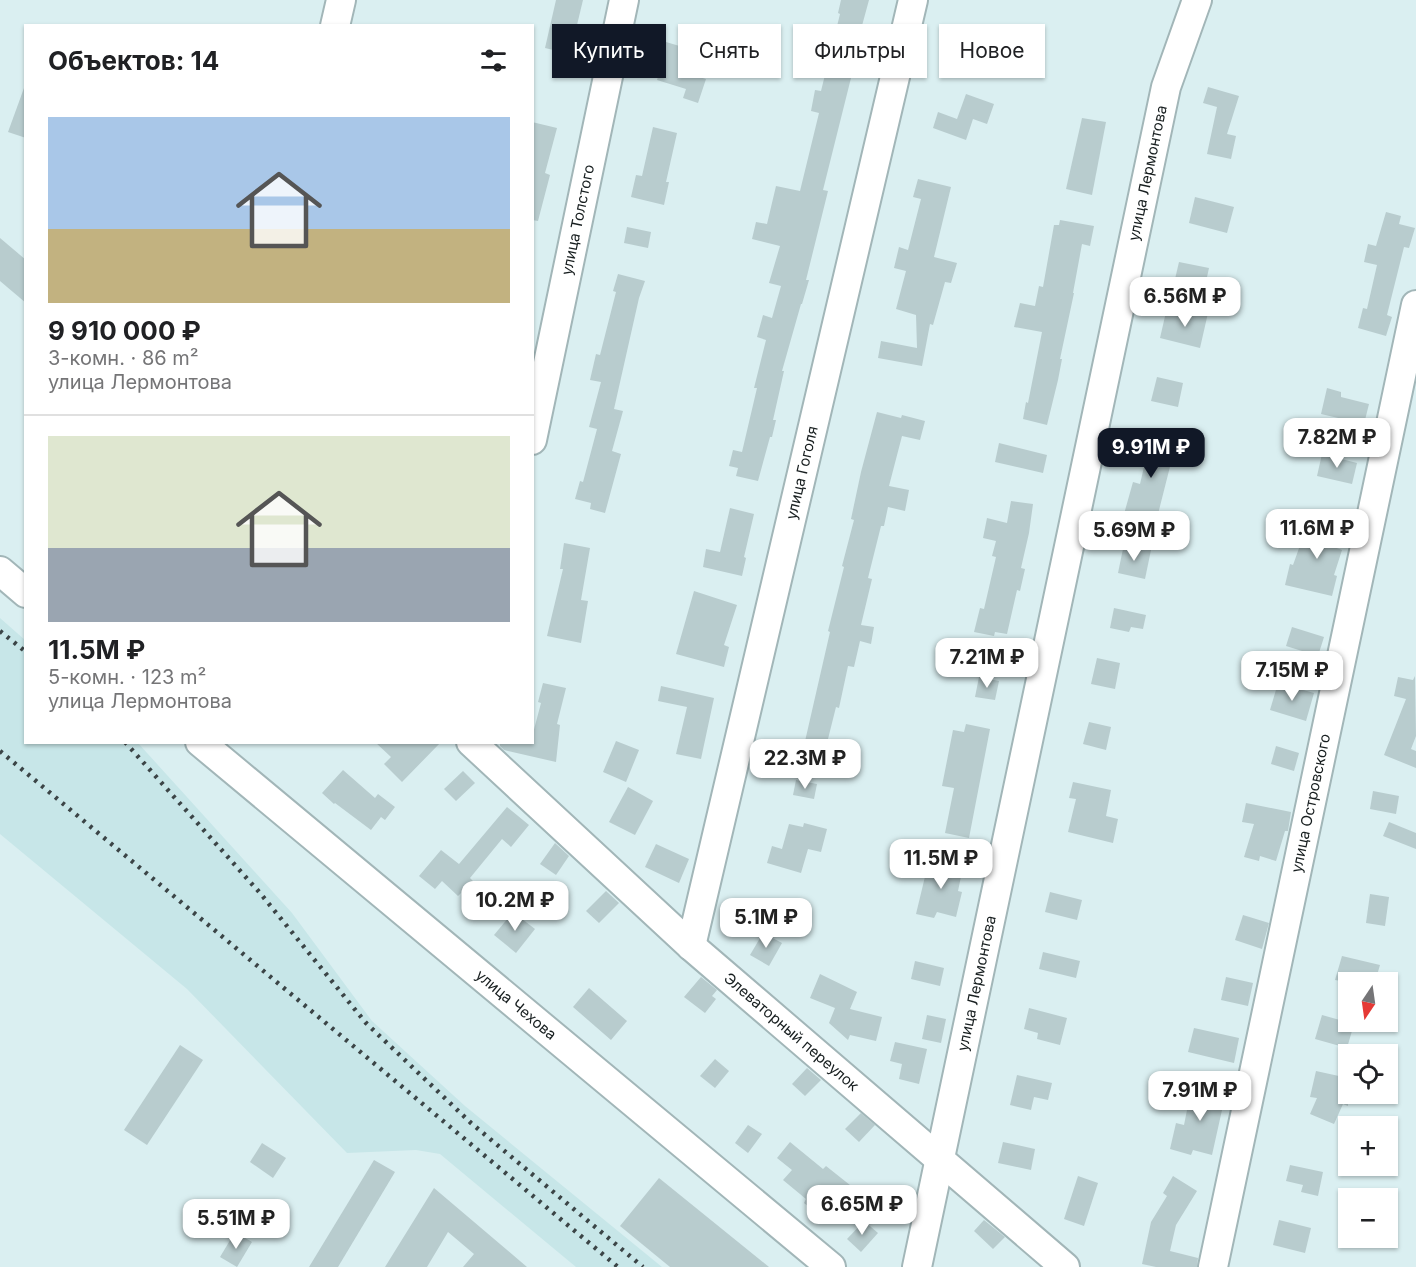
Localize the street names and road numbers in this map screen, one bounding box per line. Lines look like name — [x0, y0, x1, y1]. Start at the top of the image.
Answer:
street label: улица Лермонтова — [1124, 103, 1171, 243]
street label: улица Толстого — [557, 163, 598, 277]
street label: улица Гоголя — [781, 424, 822, 521]
street label: улица Островского — [1286, 732, 1334, 874]
street label: улица Лермонтова — [953, 914, 1000, 1053]
street label: улица Чехова — [472, 965, 561, 1044]
street label: Элеваторный переулок — [720, 968, 863, 1095]

